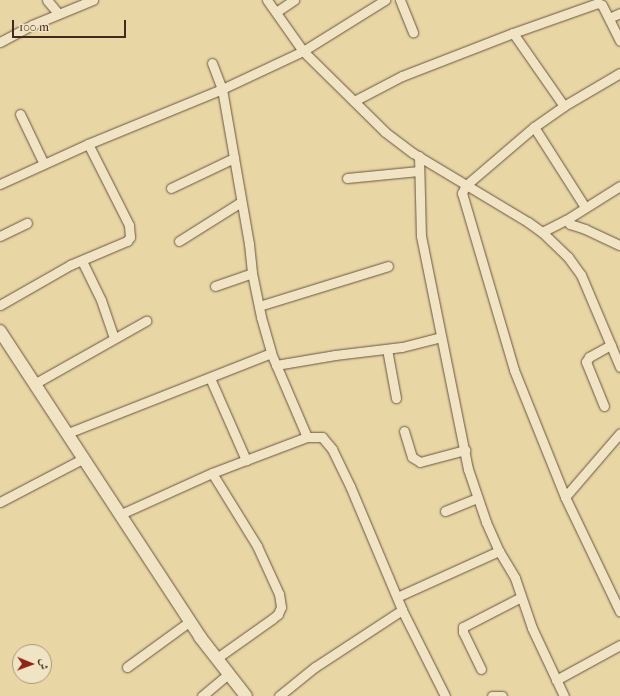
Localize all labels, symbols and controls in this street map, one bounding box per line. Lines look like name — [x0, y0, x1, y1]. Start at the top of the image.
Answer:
scale bar — [14, 12, 128, 38]
text: 100 m — [19, 20, 49, 34]
north arrow — [12, 644, 52, 684]
text: ش — [37, 659, 50, 670]

